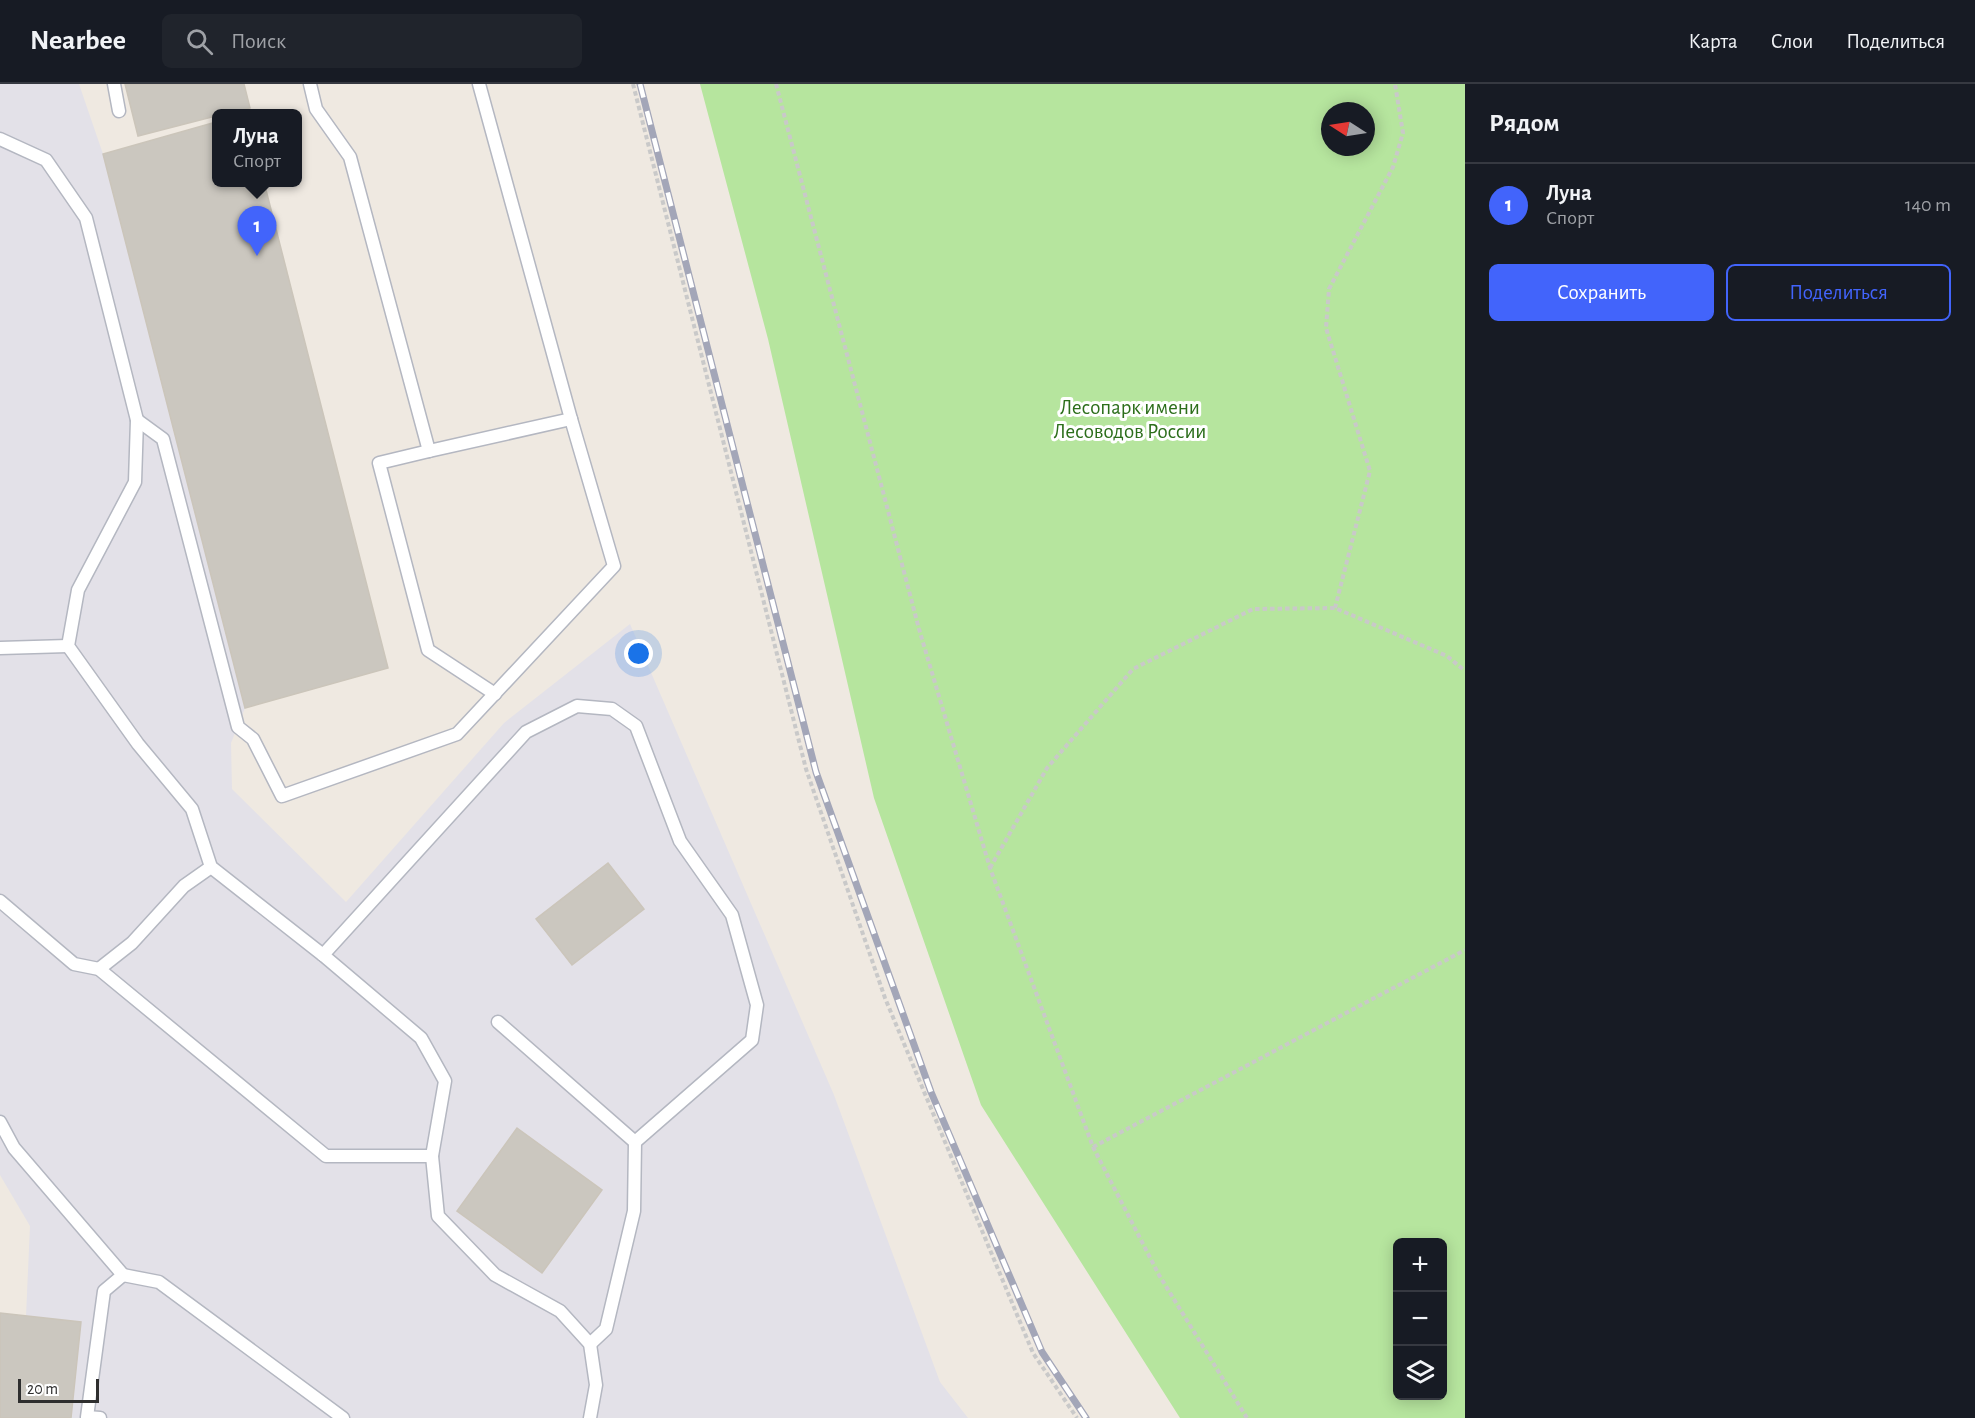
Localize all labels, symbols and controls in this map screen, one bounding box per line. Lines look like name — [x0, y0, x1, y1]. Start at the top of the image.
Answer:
search box — [162, 14, 582, 68]
icon: search — [183, 25, 216, 58]
text: Nearbee — [30, 27, 126, 55]
text: Поиск — [231, 30, 286, 52]
text: Карта — [1688, 31, 1738, 52]
text: Слои — [1771, 31, 1813, 52]
text: Поделиться — [1846, 31, 1945, 52]
north arrow — [1321, 102, 1375, 156]
popup — [212, 109, 302, 187]
text: Рядом — [1489, 110, 1560, 136]
text: Луна — [233, 125, 279, 147]
text: Спорт — [233, 151, 281, 171]
text: Луна — [1546, 182, 1592, 204]
text: 1 — [1505, 195, 1512, 215]
text: 140 m — [1905, 195, 1951, 215]
pin: 1 — [238, 206, 276, 256]
text: Спорт — [1546, 208, 1594, 228]
button: Сохранить — [1489, 264, 1714, 321]
button: Поделиться — [1726, 264, 1951, 321]
park label: Лесопарк имени Лесоводов России — [1054, 397, 1206, 442]
your location — [624, 639, 653, 668]
map controls — [1393, 1238, 1447, 1400]
button: + — [1393, 1238, 1447, 1292]
button: − — [1393, 1292, 1447, 1346]
button: layers — [1393, 1346, 1447, 1400]
scale bar — [18, 1376, 99, 1404]
text: 20 m — [27, 1381, 58, 1397]

